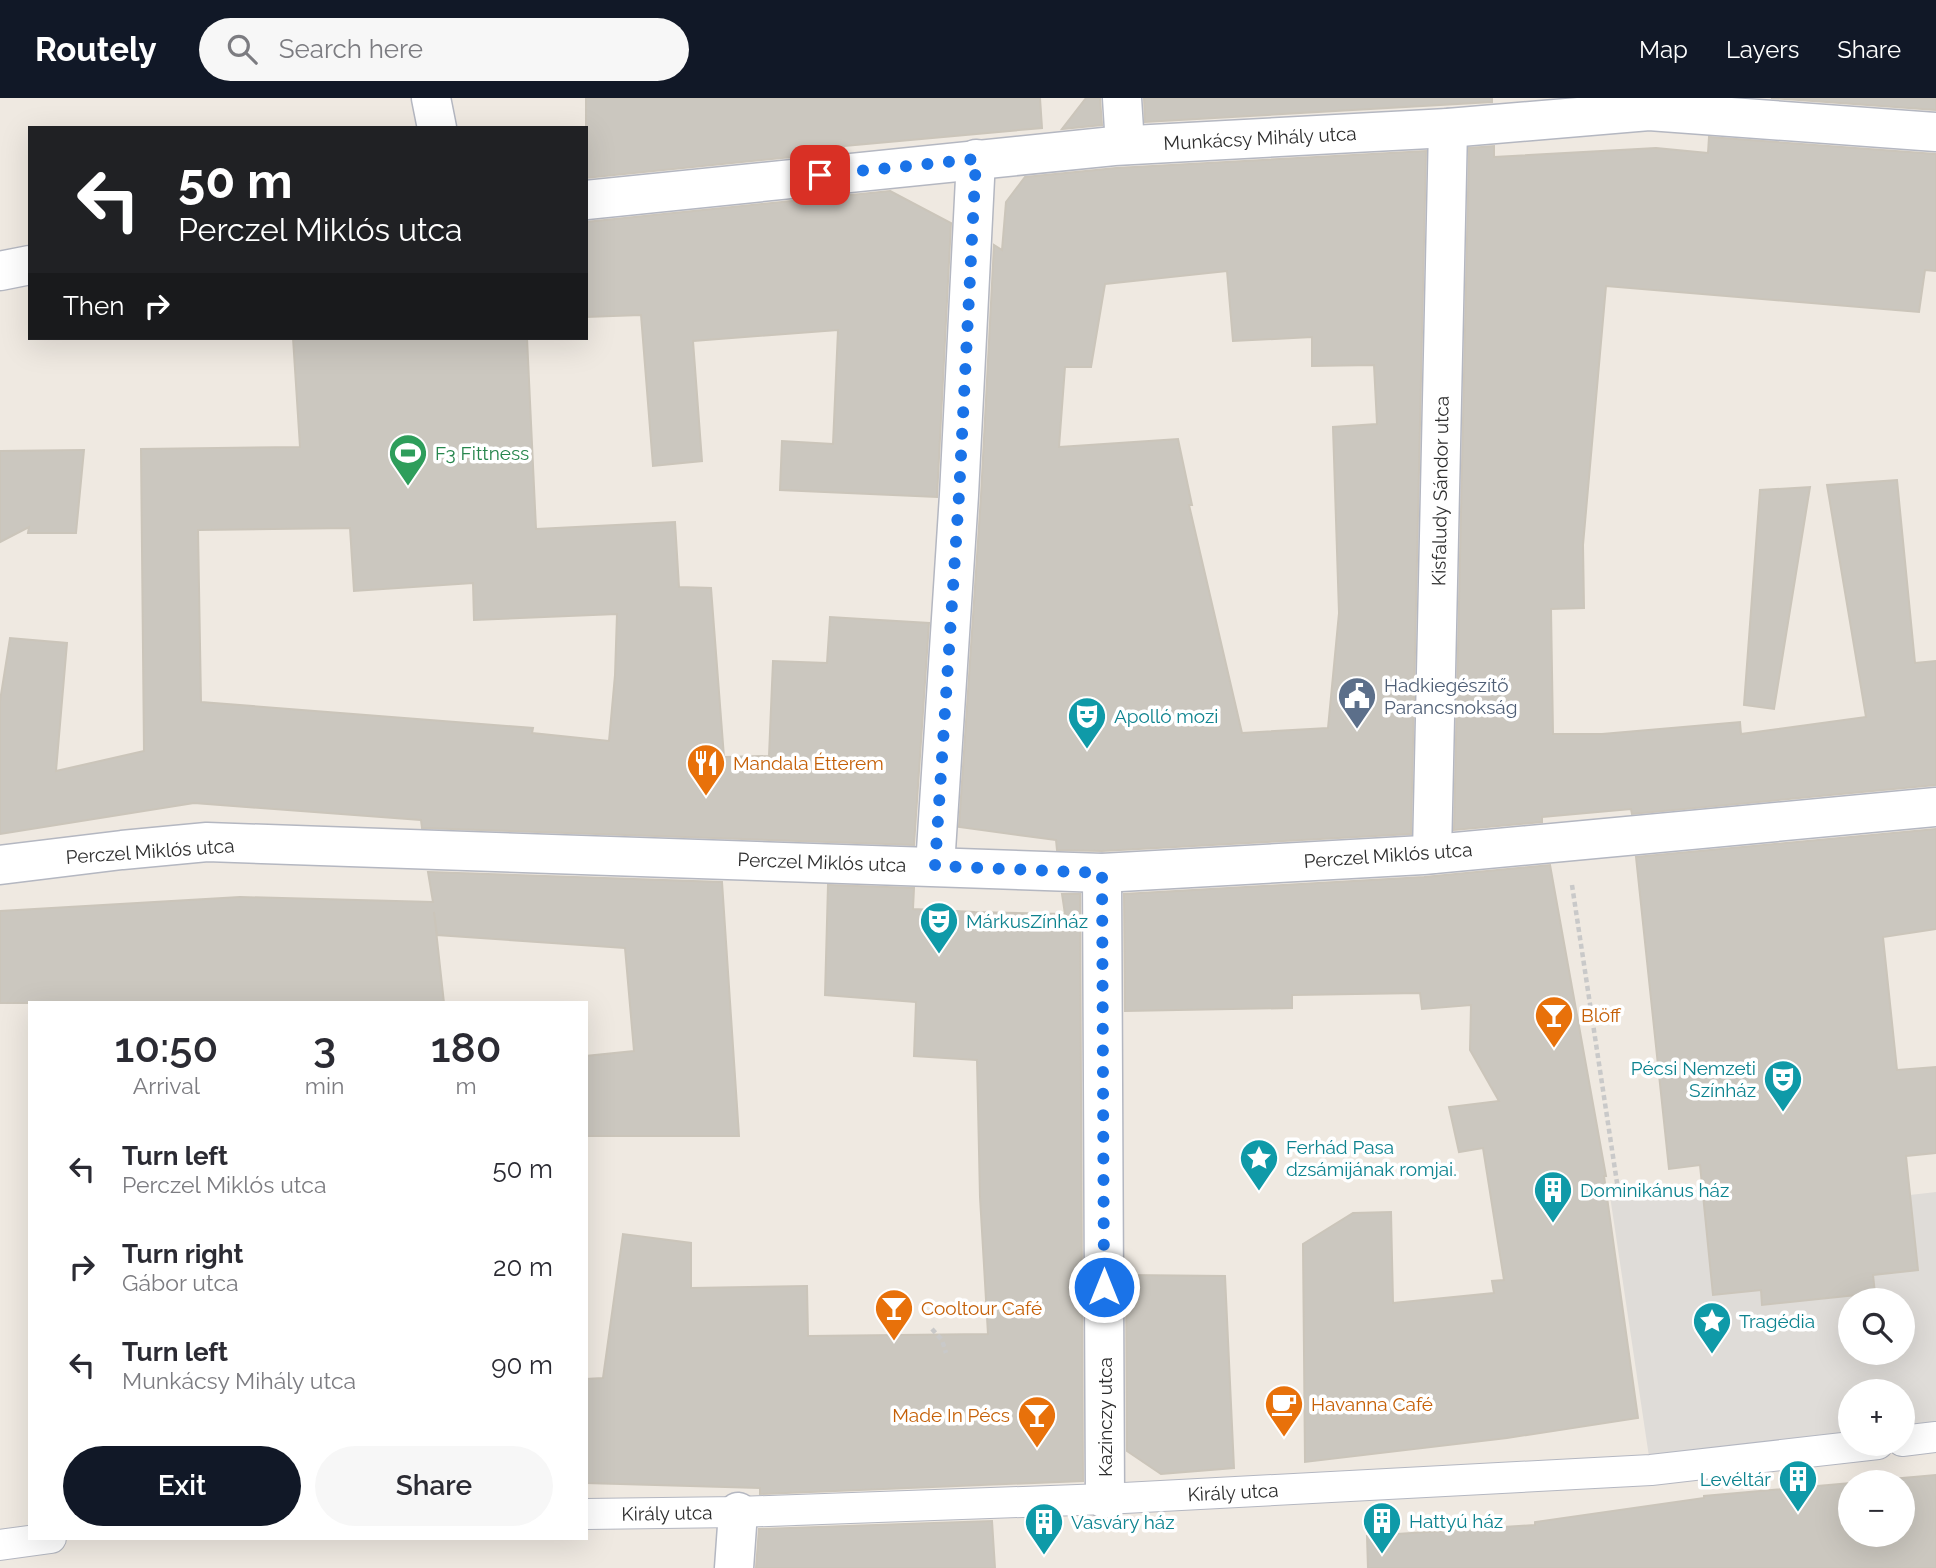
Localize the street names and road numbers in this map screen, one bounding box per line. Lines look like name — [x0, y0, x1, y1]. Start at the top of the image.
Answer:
street label: Munkácsy Mihály utca — [1163, 122, 1357, 154]
street label: Kisfaludy Sándor utca — [1427, 396, 1453, 586]
street label: Perczel Miklós utca — [65, 834, 235, 868]
street label: Perczel Miklós utca — [1303, 838, 1473, 872]
street label: Perczel Miklós utca — [737, 848, 907, 876]
street label: Kazinczy utca — [1094, 1357, 1116, 1477]
street label: Király utca — [1187, 1479, 1279, 1505]
street label: Király utca — [621, 1501, 713, 1525]

